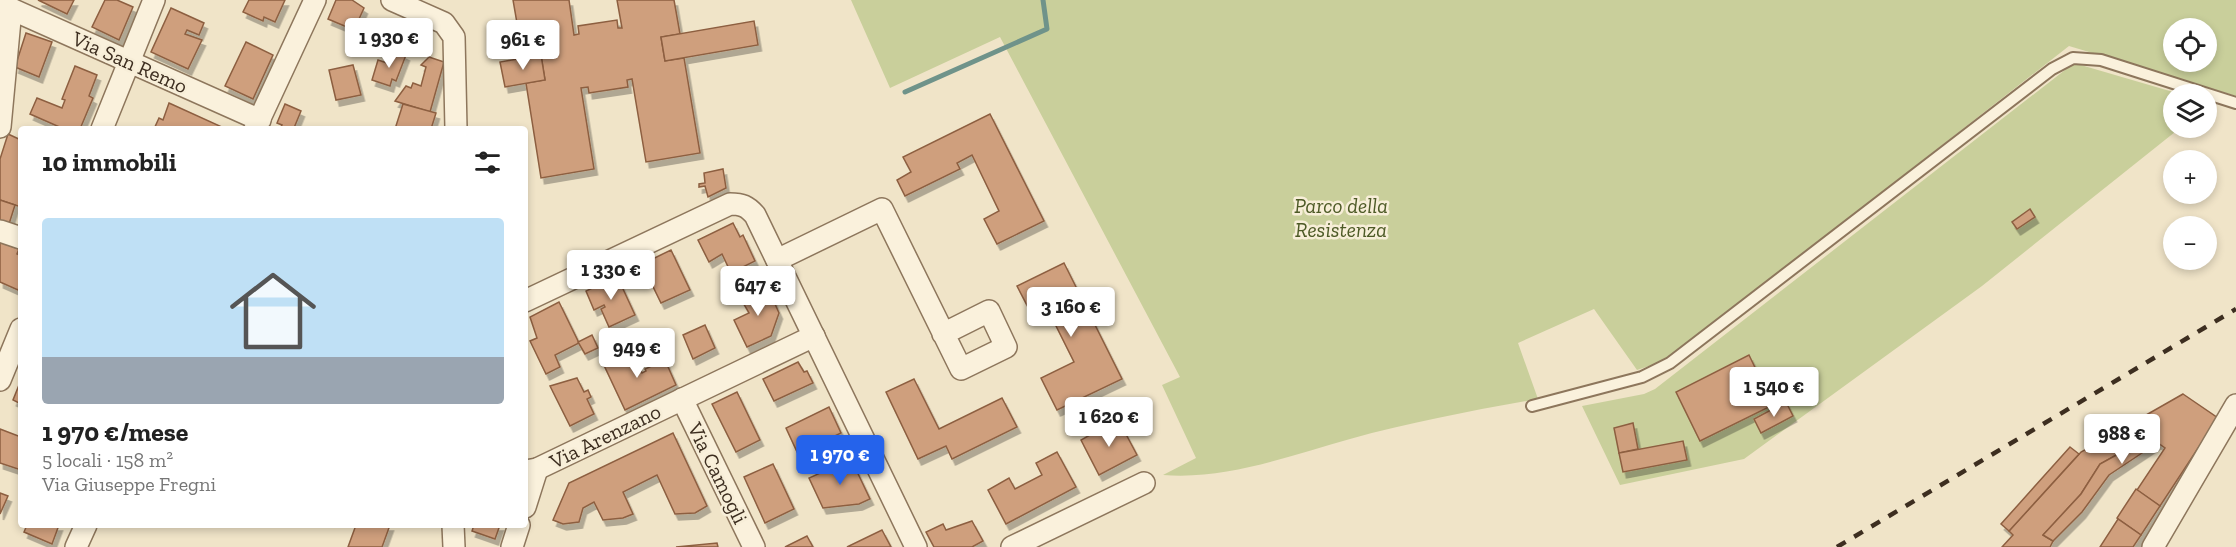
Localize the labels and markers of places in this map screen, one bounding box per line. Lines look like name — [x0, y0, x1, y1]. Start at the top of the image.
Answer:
pin: 1 930 € — [334, 18, 444, 69]
pin: 961 € — [481, 20, 565, 71]
pin: 1 330 € — [556, 250, 666, 301]
pin: 647 € — [716, 266, 800, 317]
pin: 3 160 € — [1016, 287, 1126, 338]
pin: 949 € — [595, 328, 679, 379]
pin: 1 540 € — [1719, 367, 1829, 418]
pin: 1 620 € — [1054, 397, 1164, 448]
pin: 988 € — [2080, 414, 2164, 465]
pin: 1 970 € — [785, 435, 895, 486]

